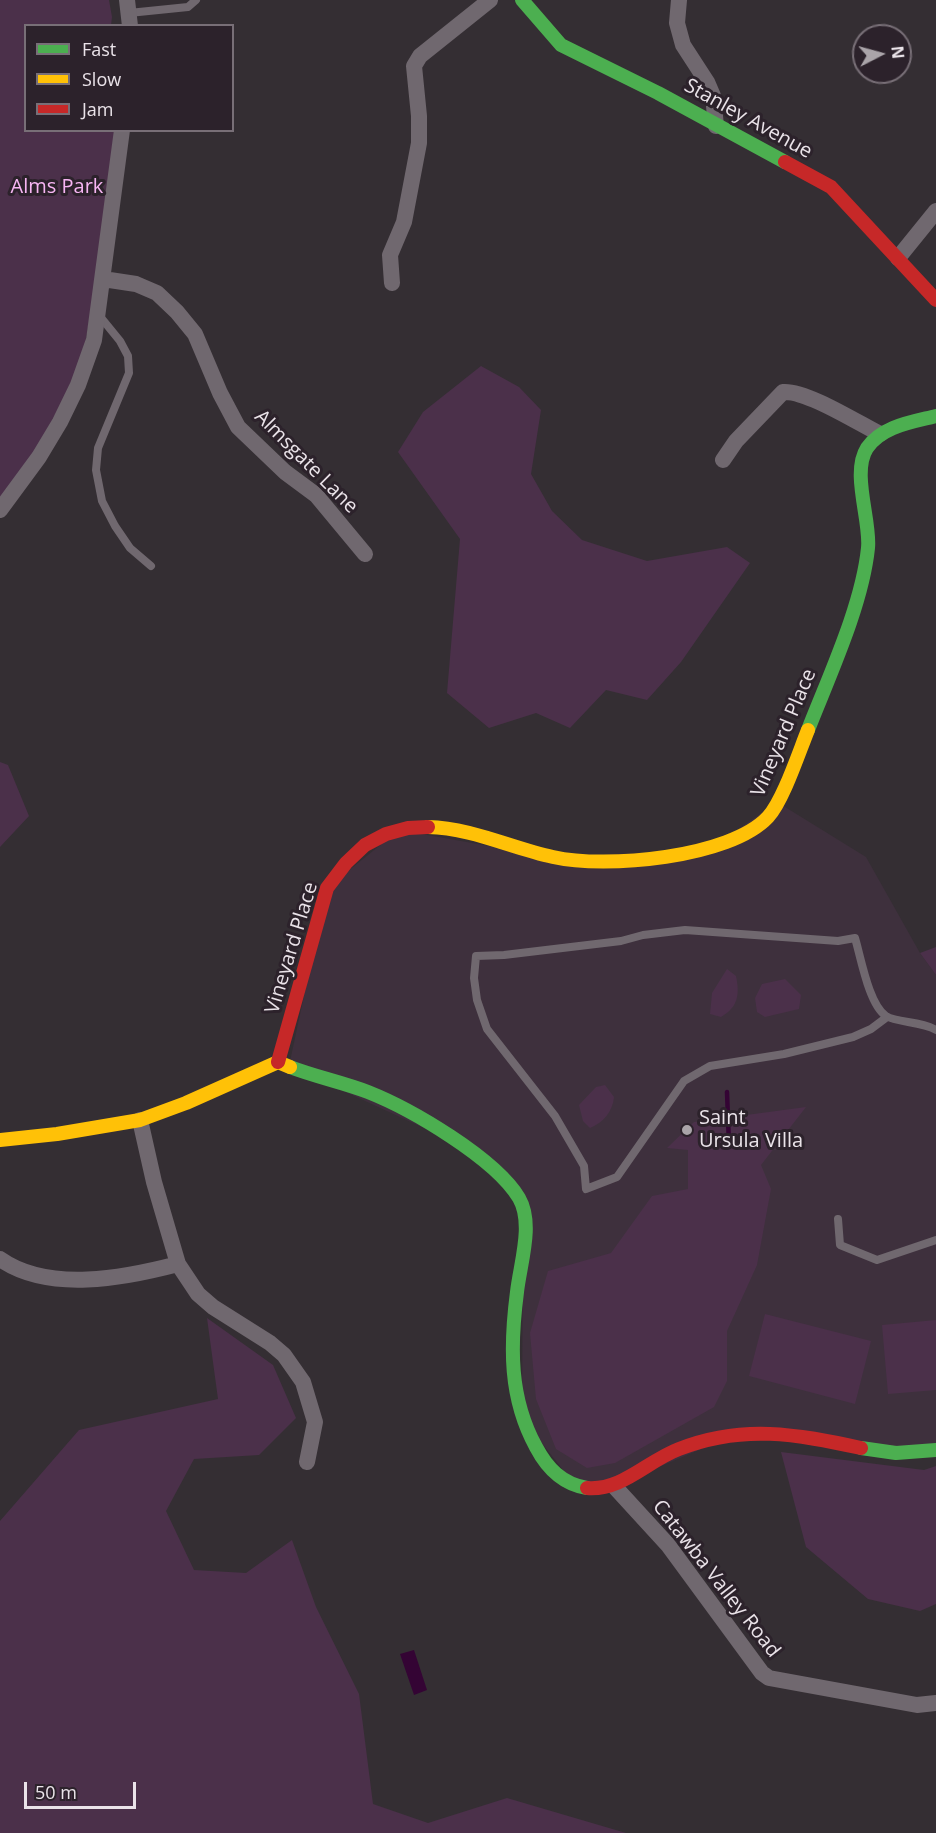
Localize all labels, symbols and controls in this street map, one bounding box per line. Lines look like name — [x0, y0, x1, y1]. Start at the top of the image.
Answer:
legend — [24, 24, 234, 132]
north arrow — [852, 24, 912, 84]
text: Fast — [82, 37, 116, 61]
text: N — [886, 45, 910, 60]
text: Slow — [82, 67, 121, 91]
street label: Stanley Avenue — [680, 74, 816, 164]
text: Jam — [82, 97, 114, 121]
park label: Alms Park — [11, 175, 103, 199]
street label: Almsgate Lane — [249, 405, 363, 519]
street label: Vineyard Place — [746, 666, 822, 800]
street label: Vineyard Place — [261, 879, 323, 1017]
place label: Saint Ursula Villa — [699, 1106, 803, 1153]
marker: Saint Ursula Villa — [680, 1123, 694, 1137]
street label: Catawba Valley Road — [647, 1495, 785, 1663]
scale bar — [27, 1770, 140, 1808]
text: 50 m — [35, 1780, 77, 1804]

